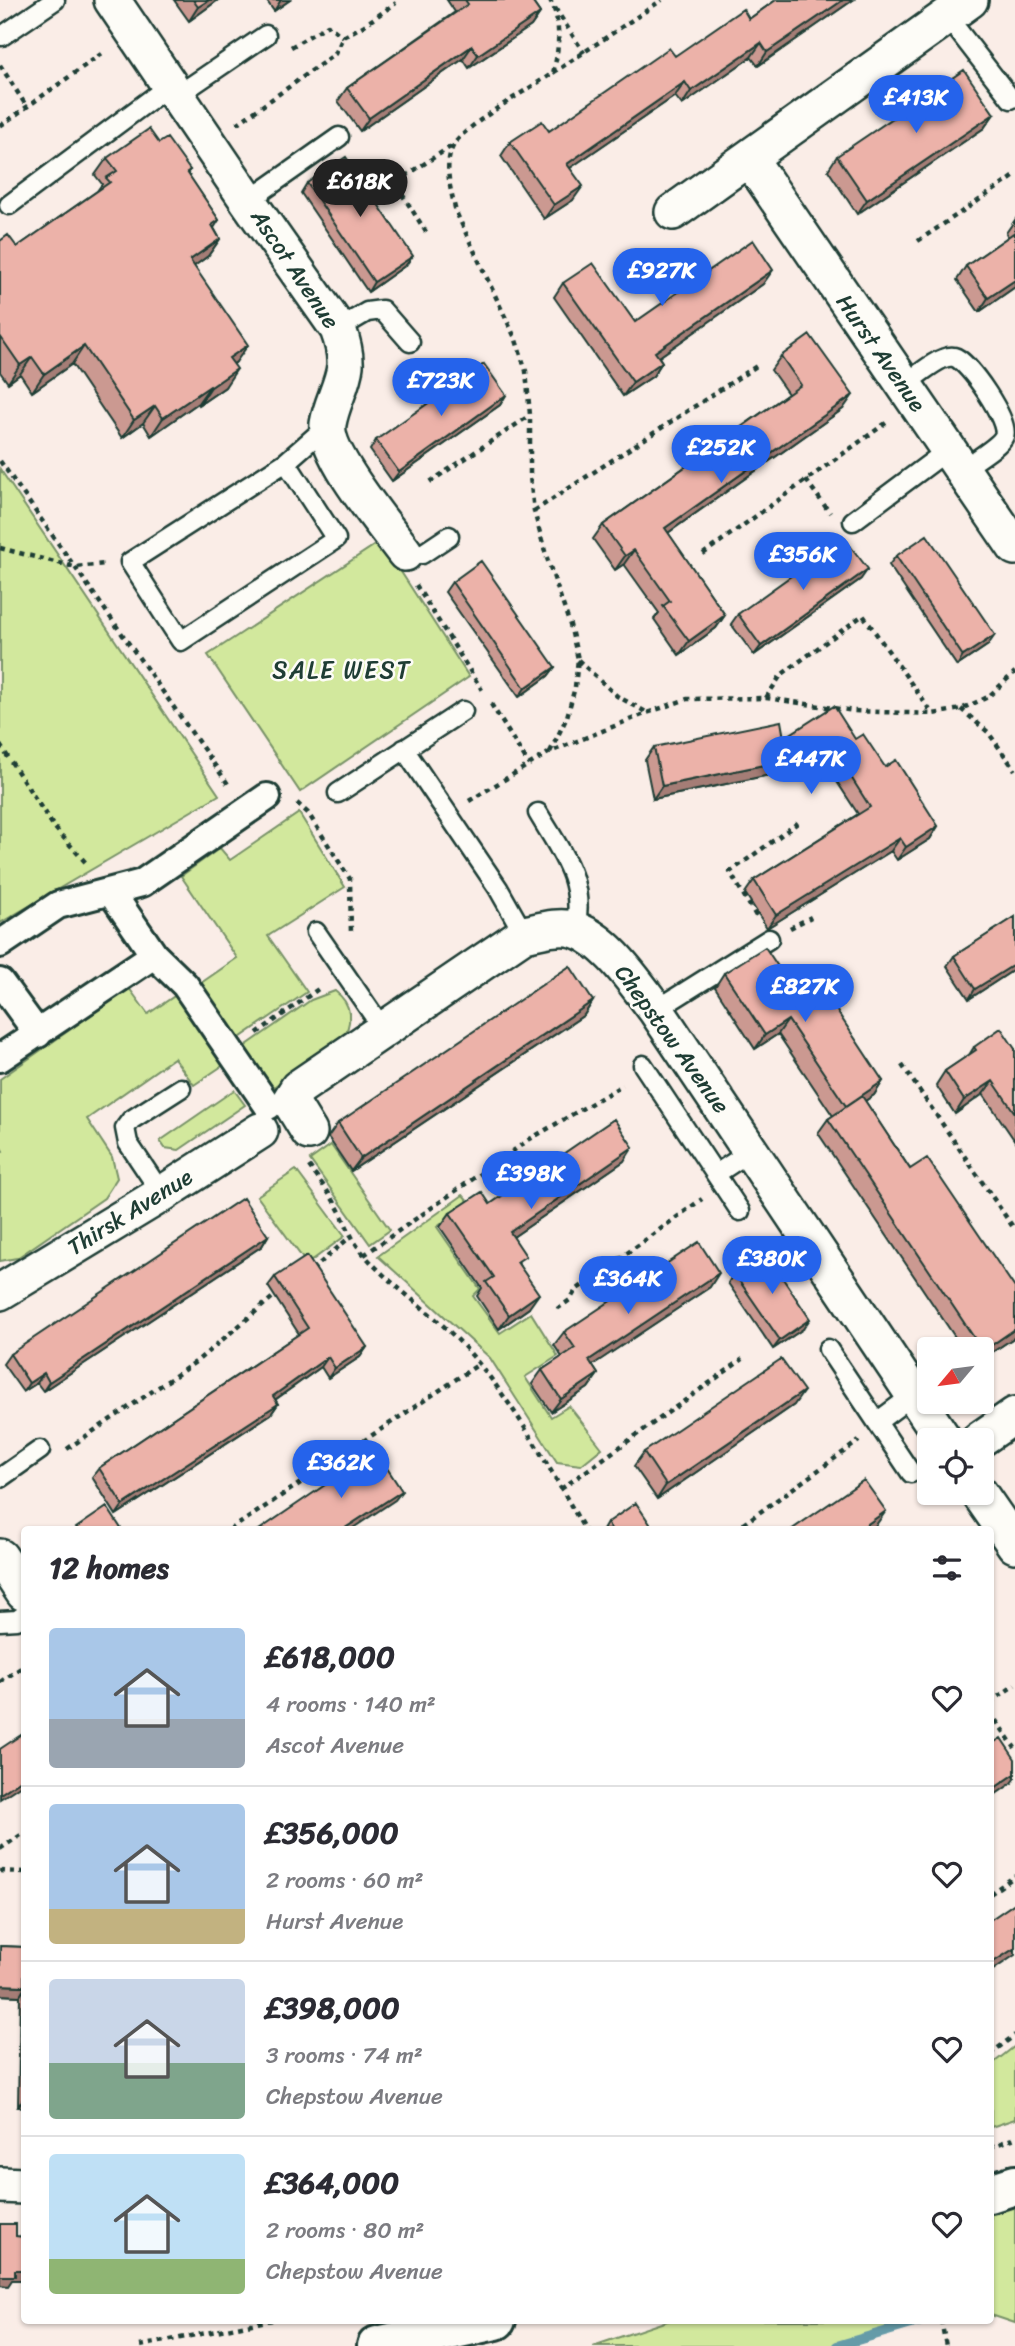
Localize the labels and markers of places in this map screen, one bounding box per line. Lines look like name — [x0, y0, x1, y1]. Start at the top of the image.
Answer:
pin: £413K — [867, 76, 965, 135]
pin: £618K — [311, 160, 409, 219]
pin: £927K — [613, 248, 711, 308]
pin: £723K — [392, 358, 490, 418]
pin: £252K — [672, 426, 770, 485]
pin: £356K — [754, 532, 852, 592]
pin: £447K — [762, 736, 860, 796]
pin: £827K — [756, 964, 854, 1024]
pin: £398K — [482, 1152, 580, 1211]
pin: £380K — [723, 1236, 821, 1296]
pin: £364K — [579, 1256, 677, 1316]
pin: £362K — [292, 1440, 390, 1500]

